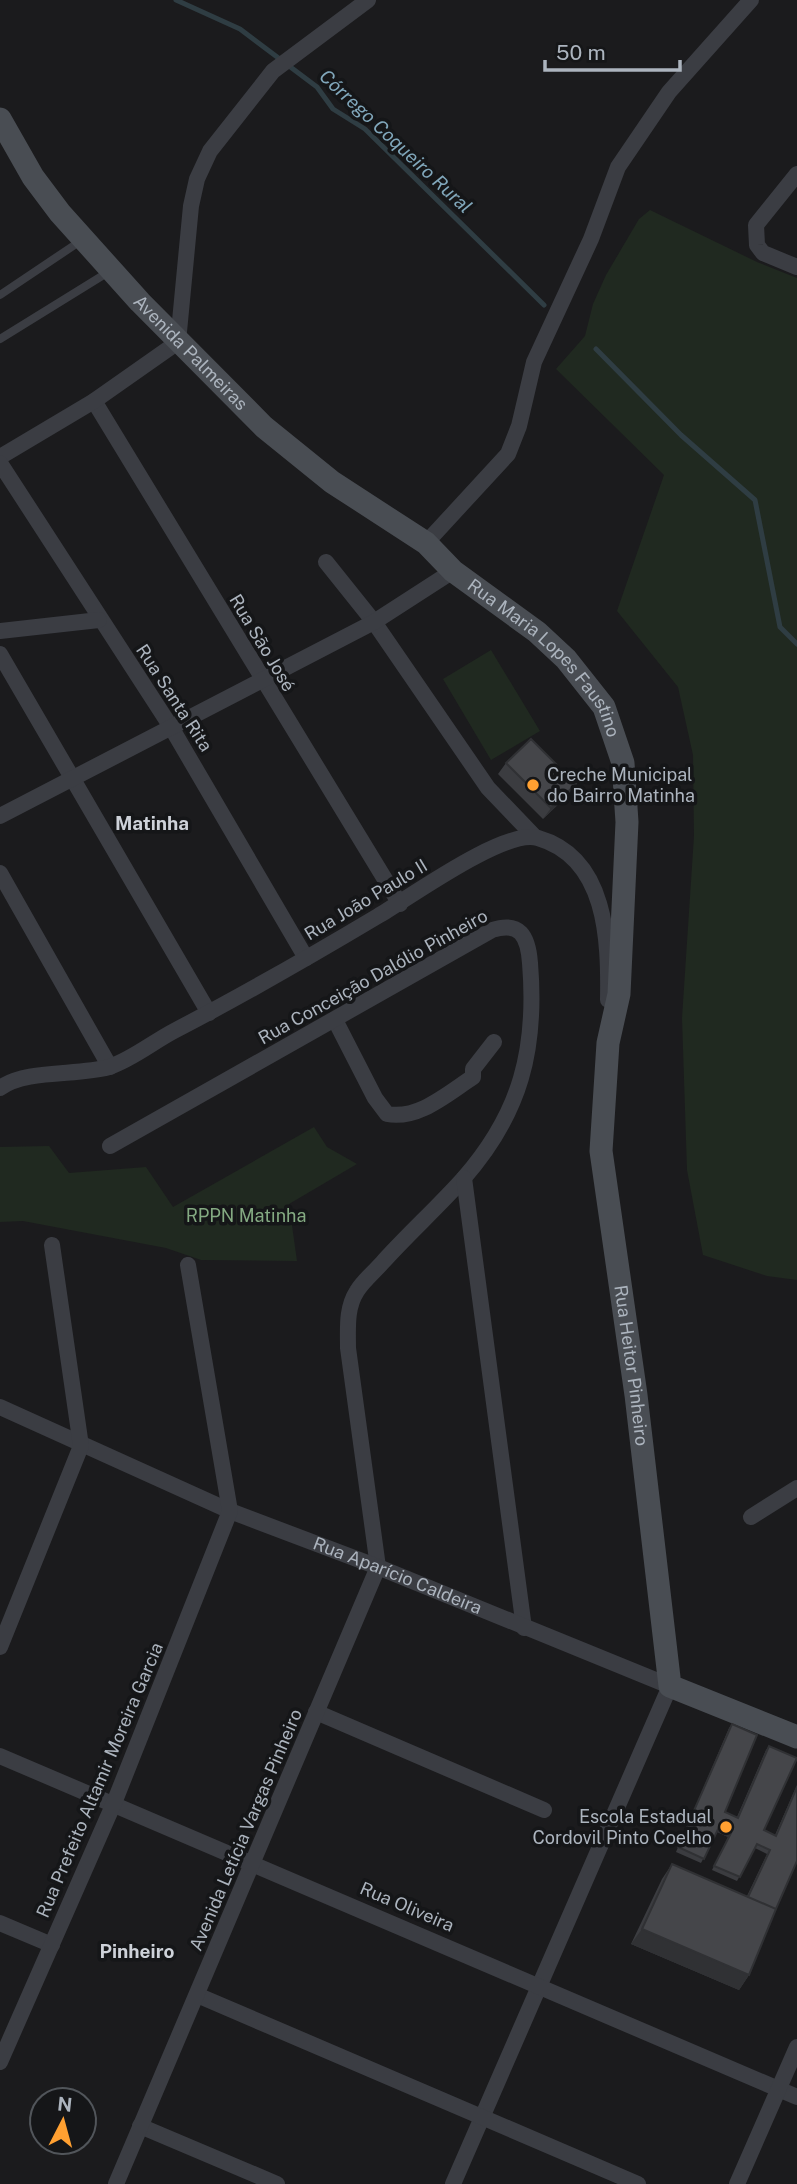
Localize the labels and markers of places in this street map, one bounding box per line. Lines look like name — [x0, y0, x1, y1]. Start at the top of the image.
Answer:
place label: Creche Municipal do Bairro Matinha — [547, 764, 695, 806]
marker: Creche Municipal do Bairro Matinha — [525, 777, 541, 793]
place label: Escola Estadual Cordovil Pinto Coelho — [532, 1806, 712, 1848]
marker: Escola Estadual Cordovil Pinto Coelho — [718, 1819, 734, 1835]

